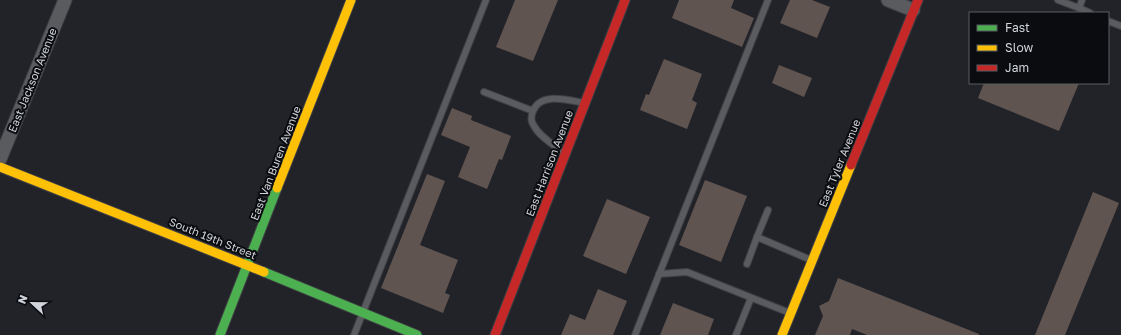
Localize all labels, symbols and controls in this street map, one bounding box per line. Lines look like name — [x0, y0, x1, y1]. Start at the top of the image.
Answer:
legend — [969, 12, 1109, 84]
text: Fast — [1005, 20, 1030, 35]
street label: East Jackson Avenue — [5, 26, 59, 134]
text: Slow — [1005, 40, 1033, 55]
text: Jam — [1005, 60, 1029, 75]
street label: East Van Buren Avenue — [247, 104, 303, 222]
street label: East Harrison Avenue — [523, 108, 575, 218]
street label: East Tyler Avenue — [815, 117, 863, 209]
street label: South 19th Street — [168, 215, 258, 261]
north arrow — [12, 283, 52, 323]
text: N — [15, 293, 30, 305]

